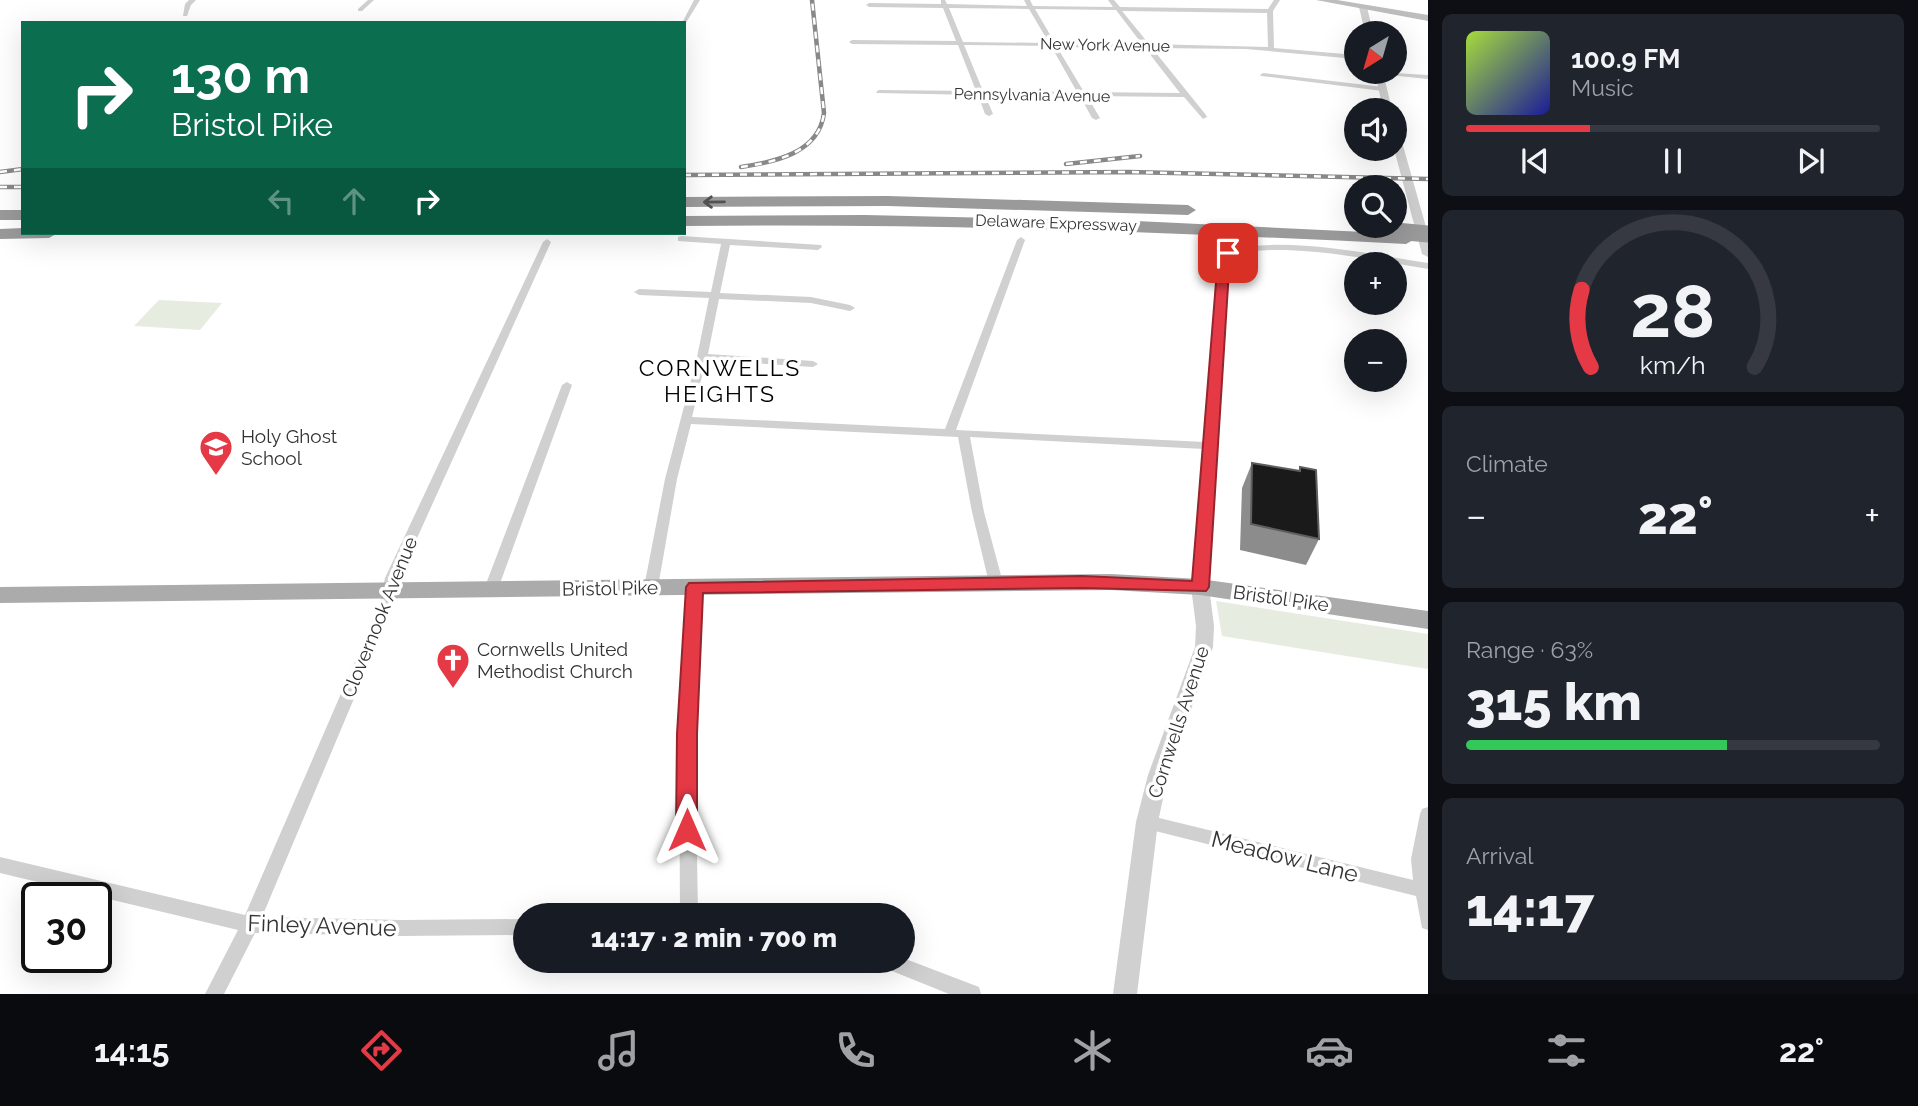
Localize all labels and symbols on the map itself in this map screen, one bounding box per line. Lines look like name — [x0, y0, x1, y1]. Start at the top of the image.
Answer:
north arrow — [1344, 21, 1407, 84]
street label: New York Avenue — [1040, 34, 1170, 56]
street label: Pennsylvania Avenue — [954, 84, 1110, 106]
one-way arrow — [703, 195, 726, 209]
street label: Delaware Expressway — [975, 211, 1137, 235]
pin — [1198, 223, 1258, 283]
district label: CORNWELLS HEIGHTS — [639, 354, 801, 407]
place label: Holy Ghost School — [241, 425, 338, 469]
school or university icon: Holy Ghost School — [197, 428, 235, 477]
street label: Clovernook Avenue — [337, 533, 421, 701]
street label: Bristol Pike — [562, 576, 658, 600]
street label: Bristol Pike — [1232, 580, 1330, 616]
place label: Cornwells United Methodist Church — [477, 638, 633, 682]
church icon: Cornwells United Methodist Church — [434, 641, 472, 690]
street label: Cornwells Avenue — [1143, 643, 1213, 801]
position arrow — [650, 793, 724, 867]
street label: Meadow Lane — [1209, 825, 1361, 887]
speed limit sign: 30 — [21, 882, 112, 973]
street label: Finley Avenue — [247, 909, 397, 941]

